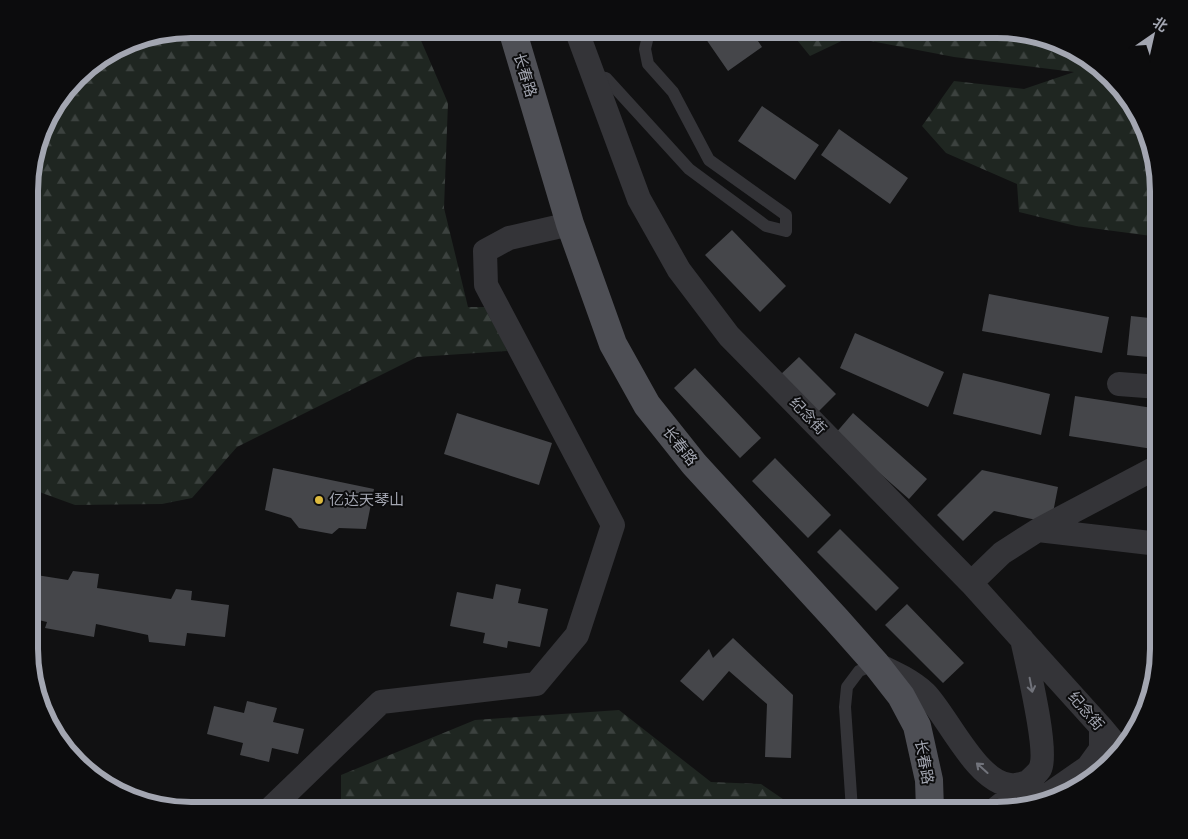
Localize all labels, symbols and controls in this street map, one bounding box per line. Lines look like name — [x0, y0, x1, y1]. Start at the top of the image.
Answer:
north arrow — [1128, 10, 1178, 60]
text: 北 — [1149, 14, 1171, 36]
street label: 长春路 — [510, 51, 540, 99]
street label: 纪念街 — [786, 394, 830, 438]
street label: 长春路 — [659, 423, 701, 469]
place label: 亿达天琴山 — [329, 491, 404, 509]
marker: 亿达天琴山 — [313, 494, 325, 506]
one-way arrow — [1027, 677, 1036, 693]
street label: 纪念街 — [1064, 688, 1108, 734]
street label: 长春路 — [911, 738, 937, 786]
one-way arrow — [975, 762, 988, 774]

